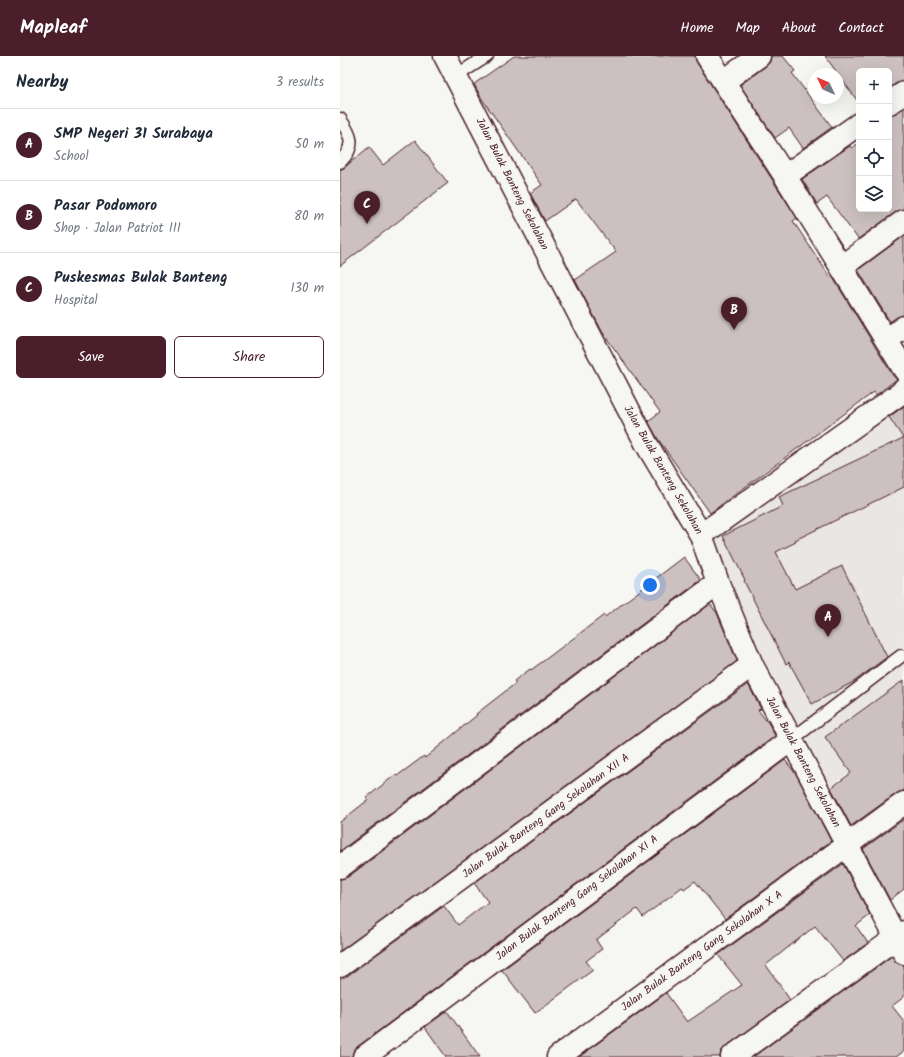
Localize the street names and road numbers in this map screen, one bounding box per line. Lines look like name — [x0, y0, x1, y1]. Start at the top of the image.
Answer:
street label: Jalan Bulak Banteng Sekolahan — [471, 115, 553, 254]
street label: Jalan Bulak Banteng Sekolahan — [619, 402, 708, 538]
street label: Jalan Bulak Banteng Sekolahan — [761, 693, 845, 831]
street label: Jalan Bulak Banteng Gang Sekolahan XII A — [459, 749, 634, 883]
street label: Jalan Bulak Banteng Gang Sekolahan XI A — [492, 831, 662, 965]
street label: Jalan Bulak Banteng Gang Sekolahan X A — [617, 886, 787, 1016]

